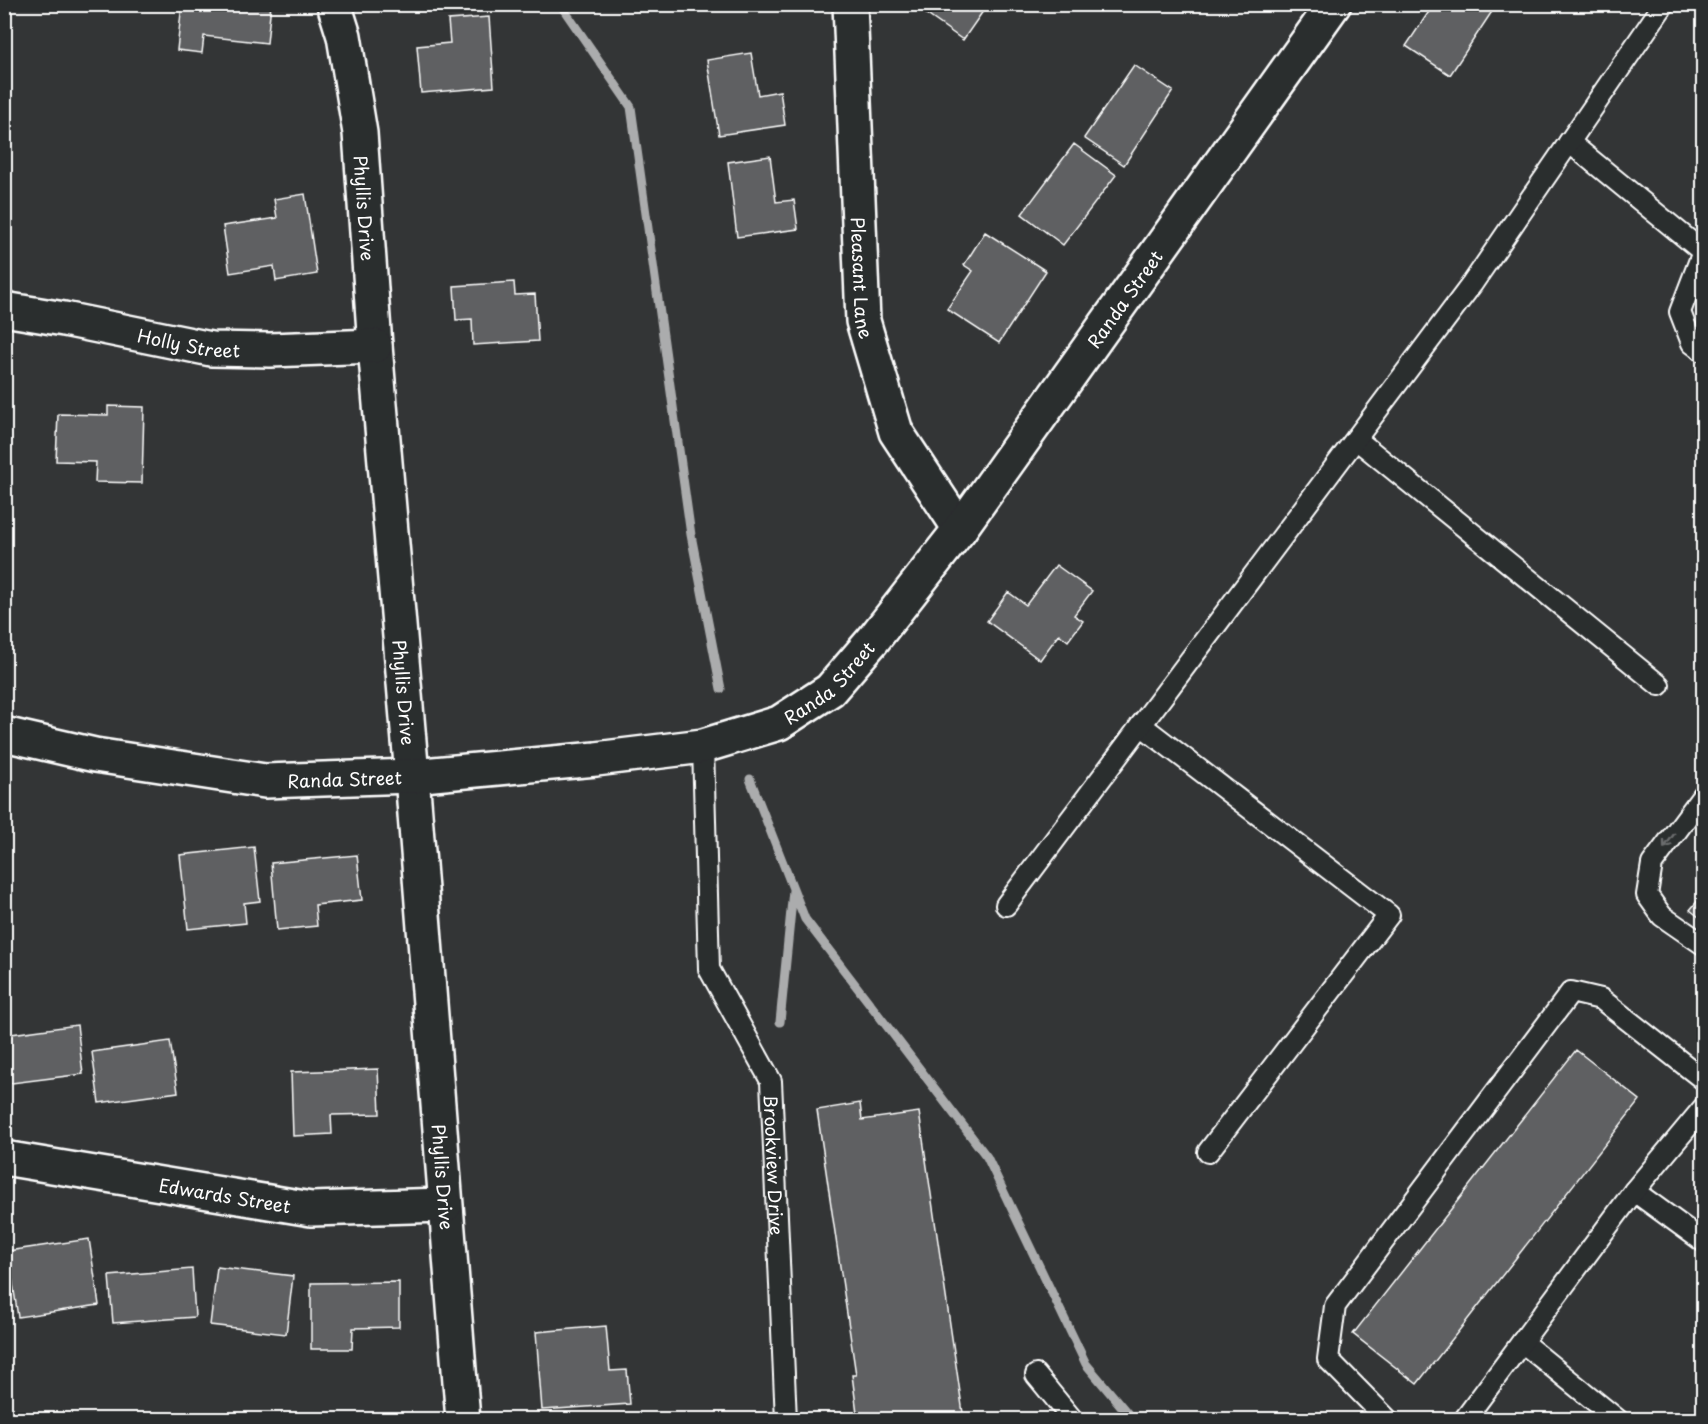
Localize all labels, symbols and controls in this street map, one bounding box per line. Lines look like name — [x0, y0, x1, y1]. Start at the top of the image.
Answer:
street label: Phyllis Drive — [348, 154, 382, 262]
street label: Pleasant Lane — [845, 216, 881, 342]
street label: Randa Street — [1080, 244, 1168, 353]
street label: Holly Street — [135, 321, 240, 363]
street label: Randa Street — [778, 635, 880, 730]
street label: Phyllis Drive — [387, 638, 423, 746]
street label: Randa Street — [287, 763, 402, 794]
one-way arrow — [1663, 833, 1675, 849]
street label: Brookview Drive — [758, 1094, 791, 1236]
street label: Phyllis Drive — [426, 1123, 461, 1231]
street label: Edwards Street — [157, 1170, 293, 1219]

